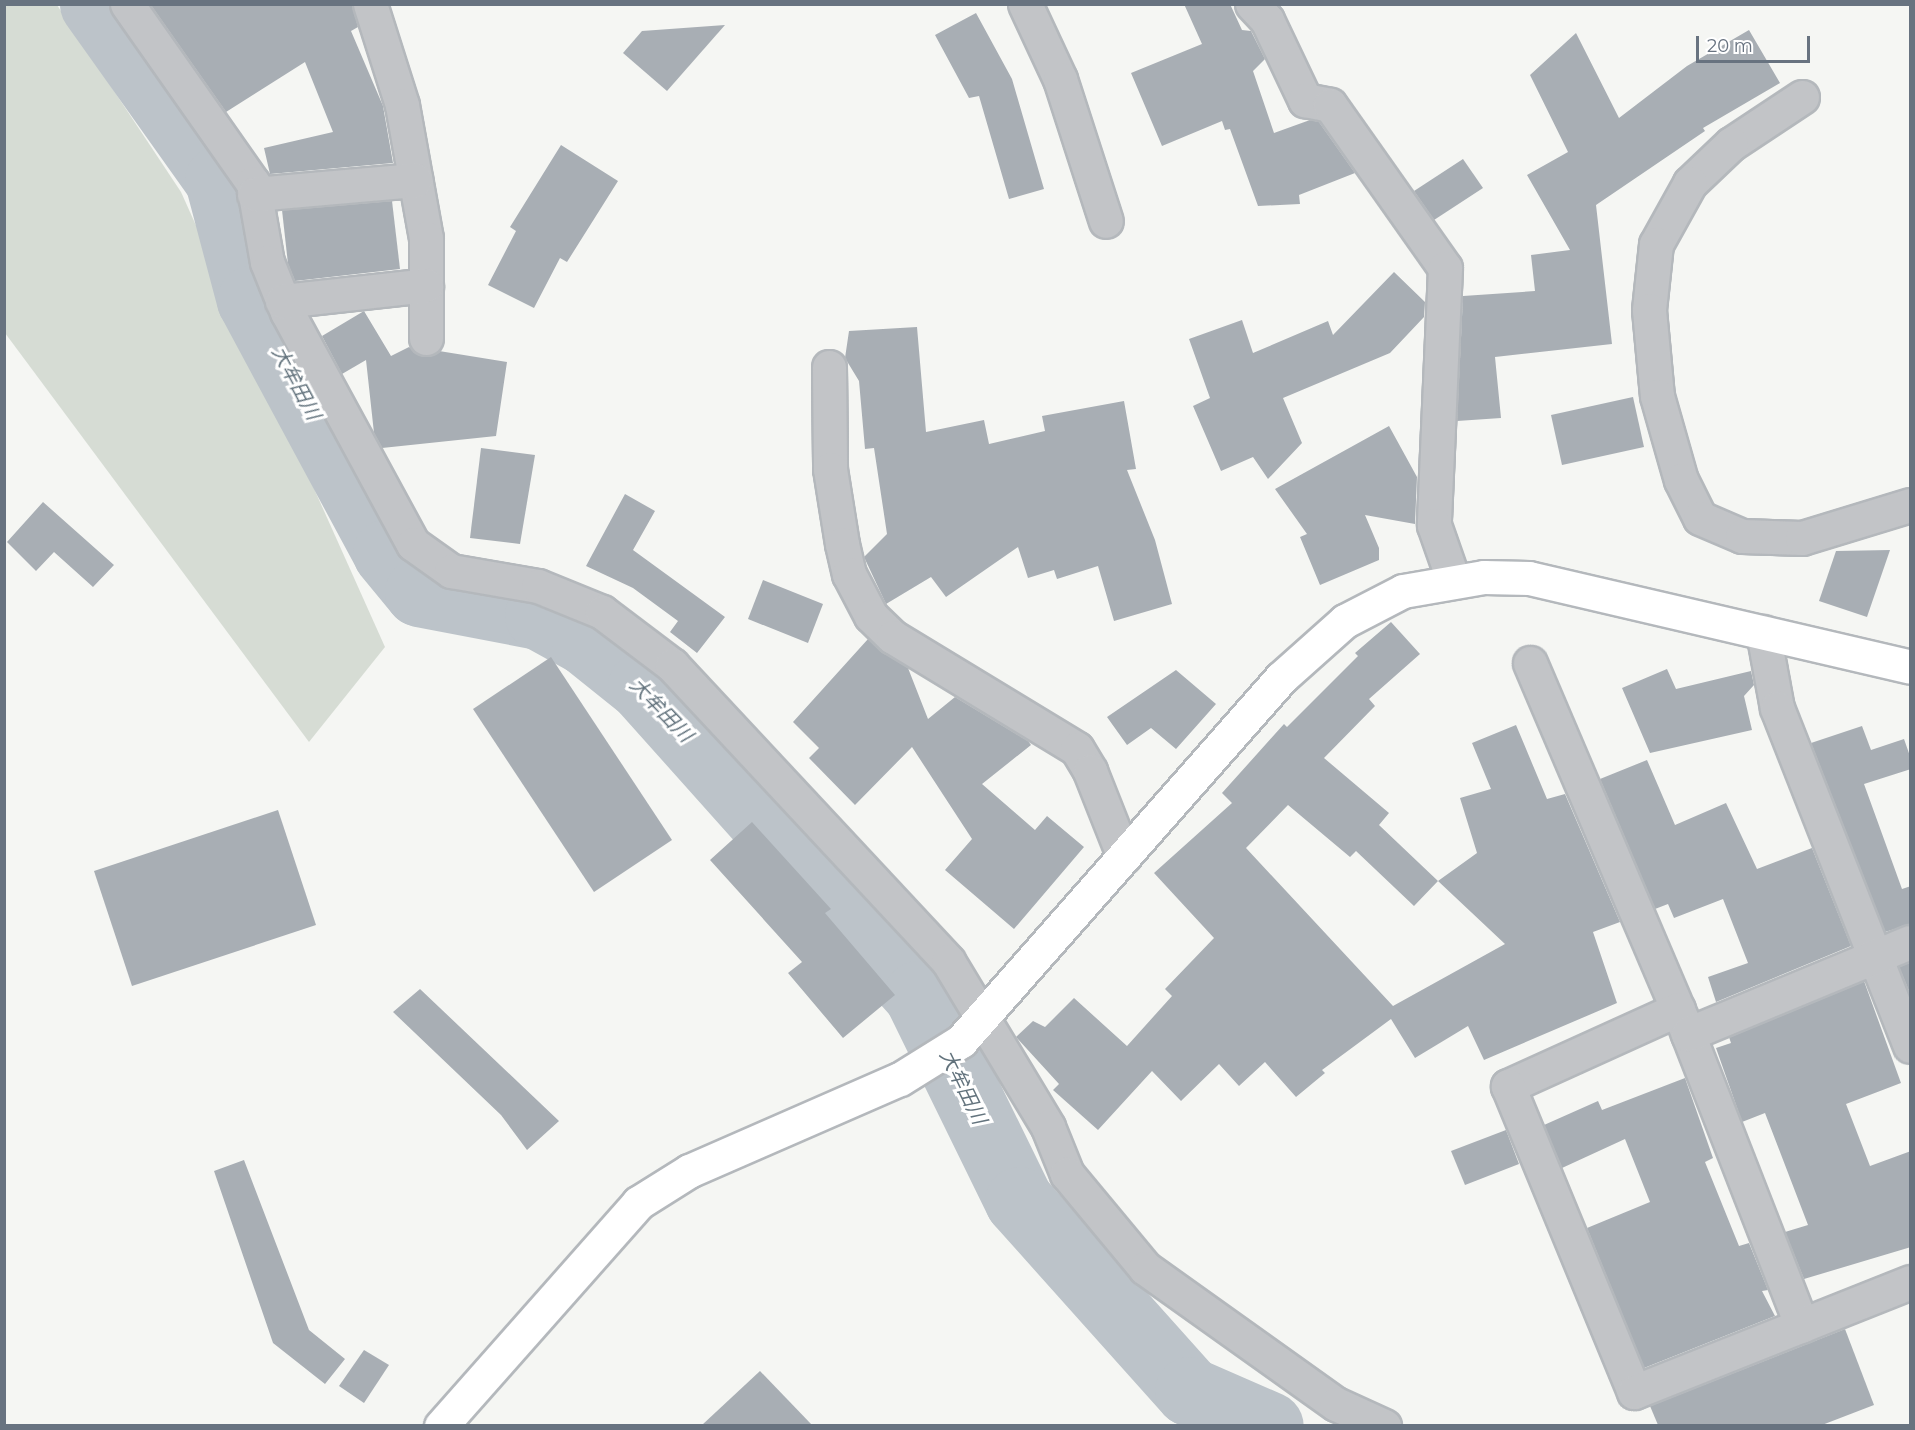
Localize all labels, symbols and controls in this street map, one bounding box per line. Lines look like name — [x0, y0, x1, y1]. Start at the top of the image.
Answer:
scale bar — [1699, 24, 1813, 62]
text: 20 m — [1707, 35, 1753, 57]
water label: 大牟田川 — [267, 342, 325, 424]
water label: 大牟田川 — [625, 673, 697, 747]
water label: 大牟田川 — [935, 1046, 991, 1128]

